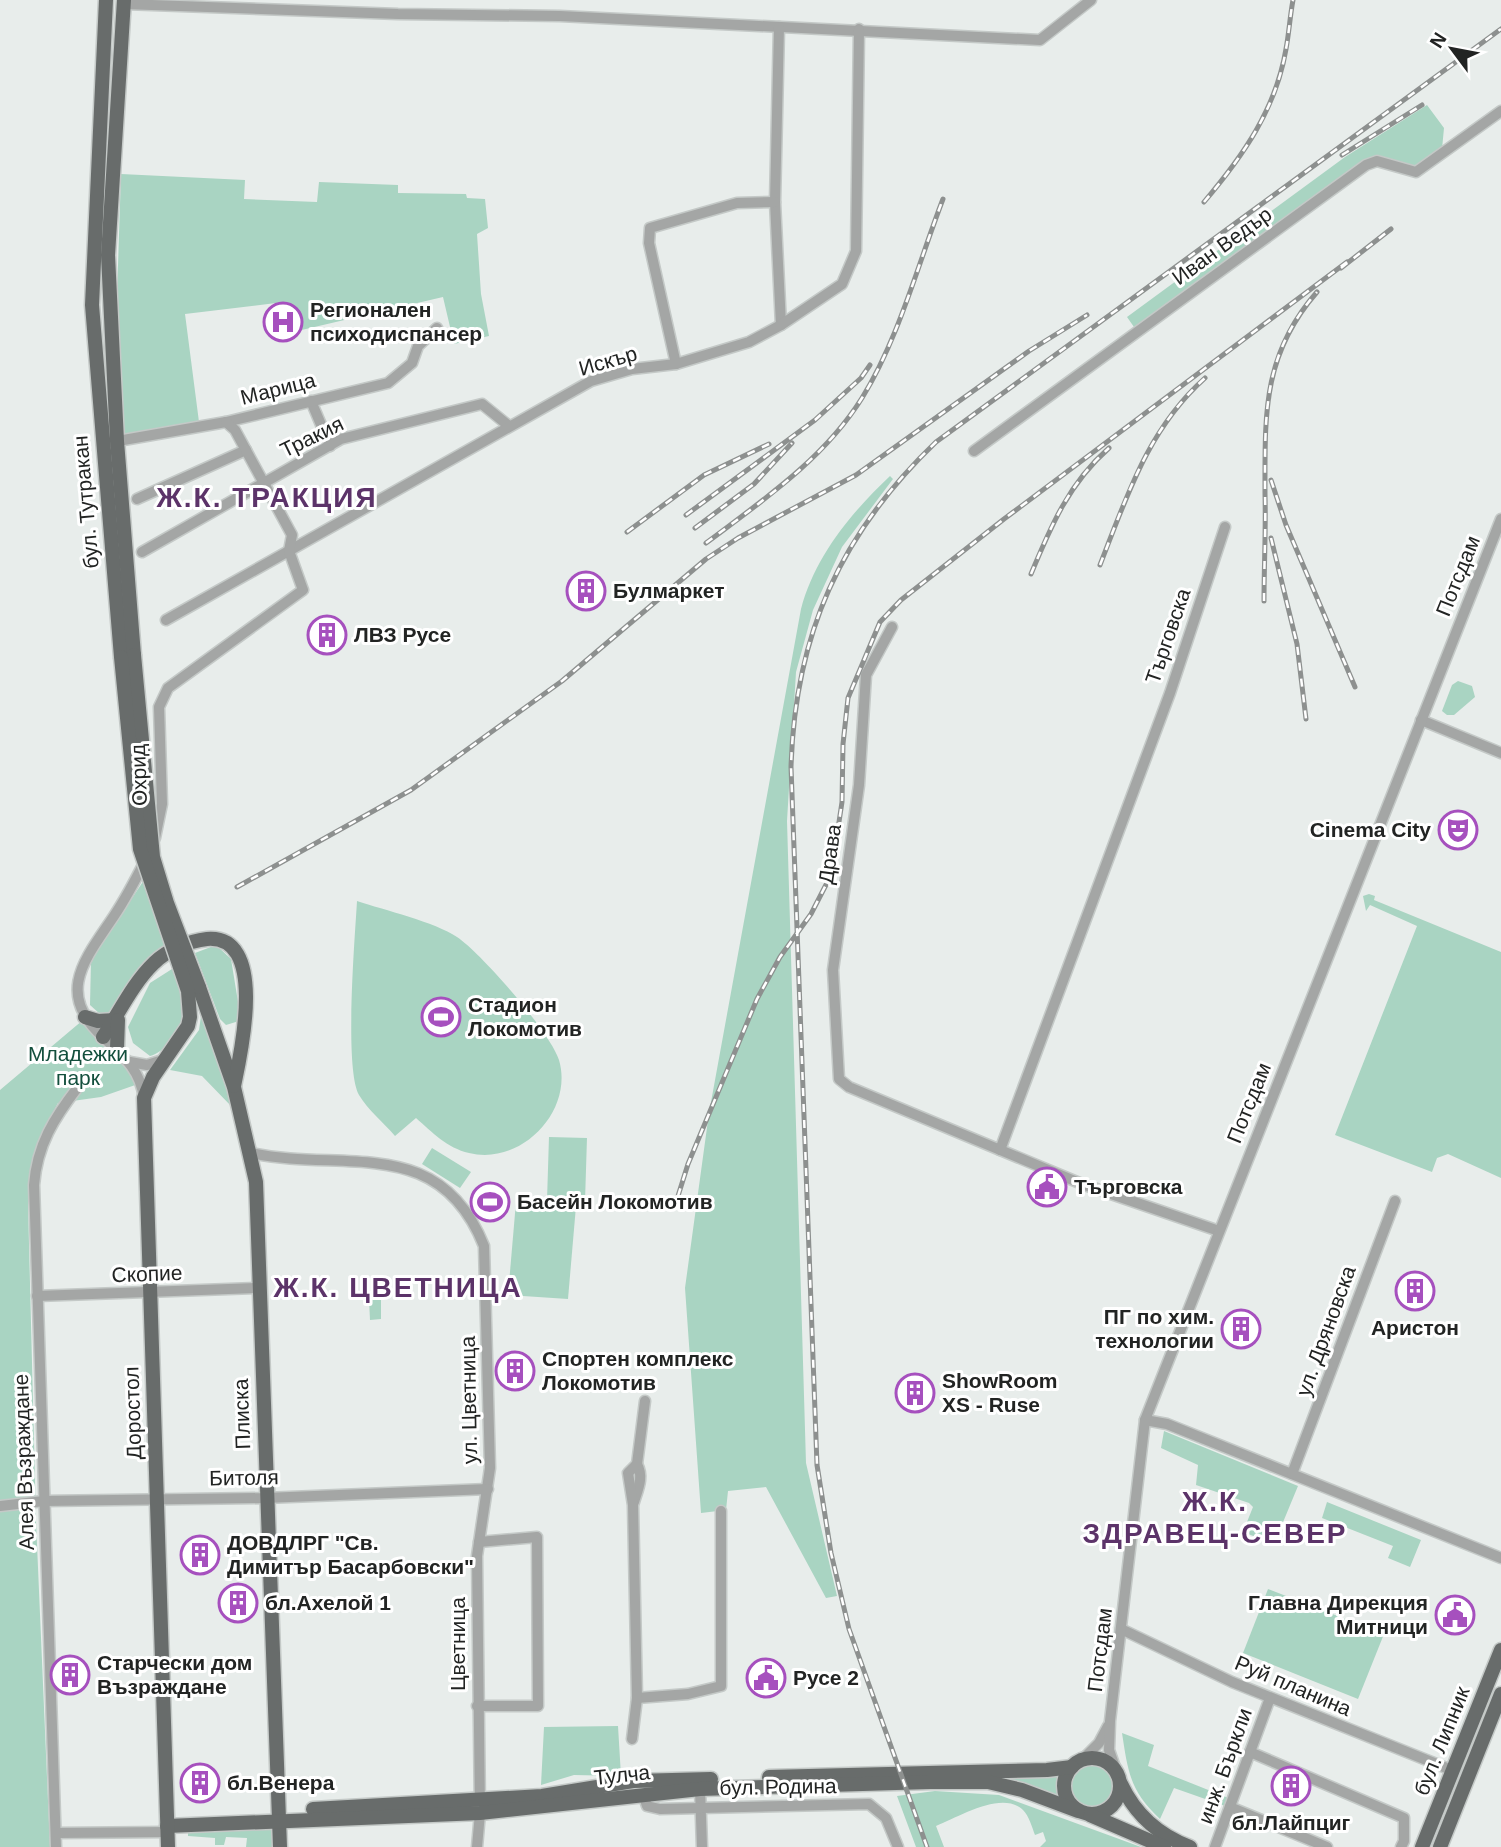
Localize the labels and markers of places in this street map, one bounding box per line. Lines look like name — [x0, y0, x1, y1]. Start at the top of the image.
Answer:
place label: Регионален психодиспансер — [310, 298, 482, 345]
hospital icon: Регионален психодиспансер — [262, 301, 304, 343]
building icon: Булмаркет — [565, 570, 607, 612]
place label: Булмаркет — [613, 579, 725, 602]
building icon: ЛВЗ Русе — [306, 614, 348, 656]
place label: ЛВЗ Русе — [354, 623, 451, 646]
theatre icon: Cinema City — [1437, 809, 1479, 851]
place label: Cinema City — [1310, 818, 1431, 841]
place label: Стадион Локомотив — [468, 993, 582, 1040]
sports icon: Стадион Локомотив — [420, 996, 462, 1038]
public building icon: Търговска — [1026, 1166, 1068, 1208]
place label: Търговска — [1074, 1175, 1183, 1198]
sports icon: Басейн Локомотив — [469, 1181, 511, 1223]
place label: Басейн Локомотив — [517, 1190, 713, 1213]
building icon: Аристон — [1394, 1270, 1436, 1312]
place label: ПГ по хим. технологии — [1095, 1305, 1214, 1352]
building icon: ПГ по хим. технологии — [1220, 1308, 1262, 1350]
place label: Аристон — [1371, 1316, 1459, 1339]
place label: Спортен комплекс Локомотив — [542, 1347, 734, 1394]
building icon: Спортен комплекс Локомотив — [494, 1350, 536, 1392]
place label: ShowRoom XS - Ruse — [942, 1369, 1058, 1416]
building icon: ShowRoom XS - Ruse — [894, 1372, 936, 1414]
place label: ДОВДЛРГ "Св. Димитър Басарбовски" — [227, 1531, 474, 1578]
building icon: ДОВДЛРГ "Св. Димитър Басарбовски" — [179, 1534, 221, 1576]
building icon: бл.Ахелой 1 — [217, 1582, 259, 1624]
place label: бл.Ахелой 1 — [265, 1591, 391, 1614]
place label: Главна Дирекция Митници — [1248, 1591, 1428, 1638]
public building icon: Главна Дирекция Митници — [1434, 1594, 1476, 1636]
place label: Старчески дом Възраждане — [97, 1651, 252, 1698]
building icon: Старчески дом Възраждане — [49, 1654, 91, 1696]
public building icon: Русе 2 — [745, 1657, 787, 1699]
place label: Русе 2 — [793, 1666, 859, 1689]
building icon: бл.Венера — [179, 1762, 221, 1804]
building icon: бл.Лайпциг — [1270, 1765, 1312, 1807]
place label: бл.Венера — [227, 1771, 335, 1794]
place label: бл.Лайпциг — [1232, 1811, 1351, 1834]

